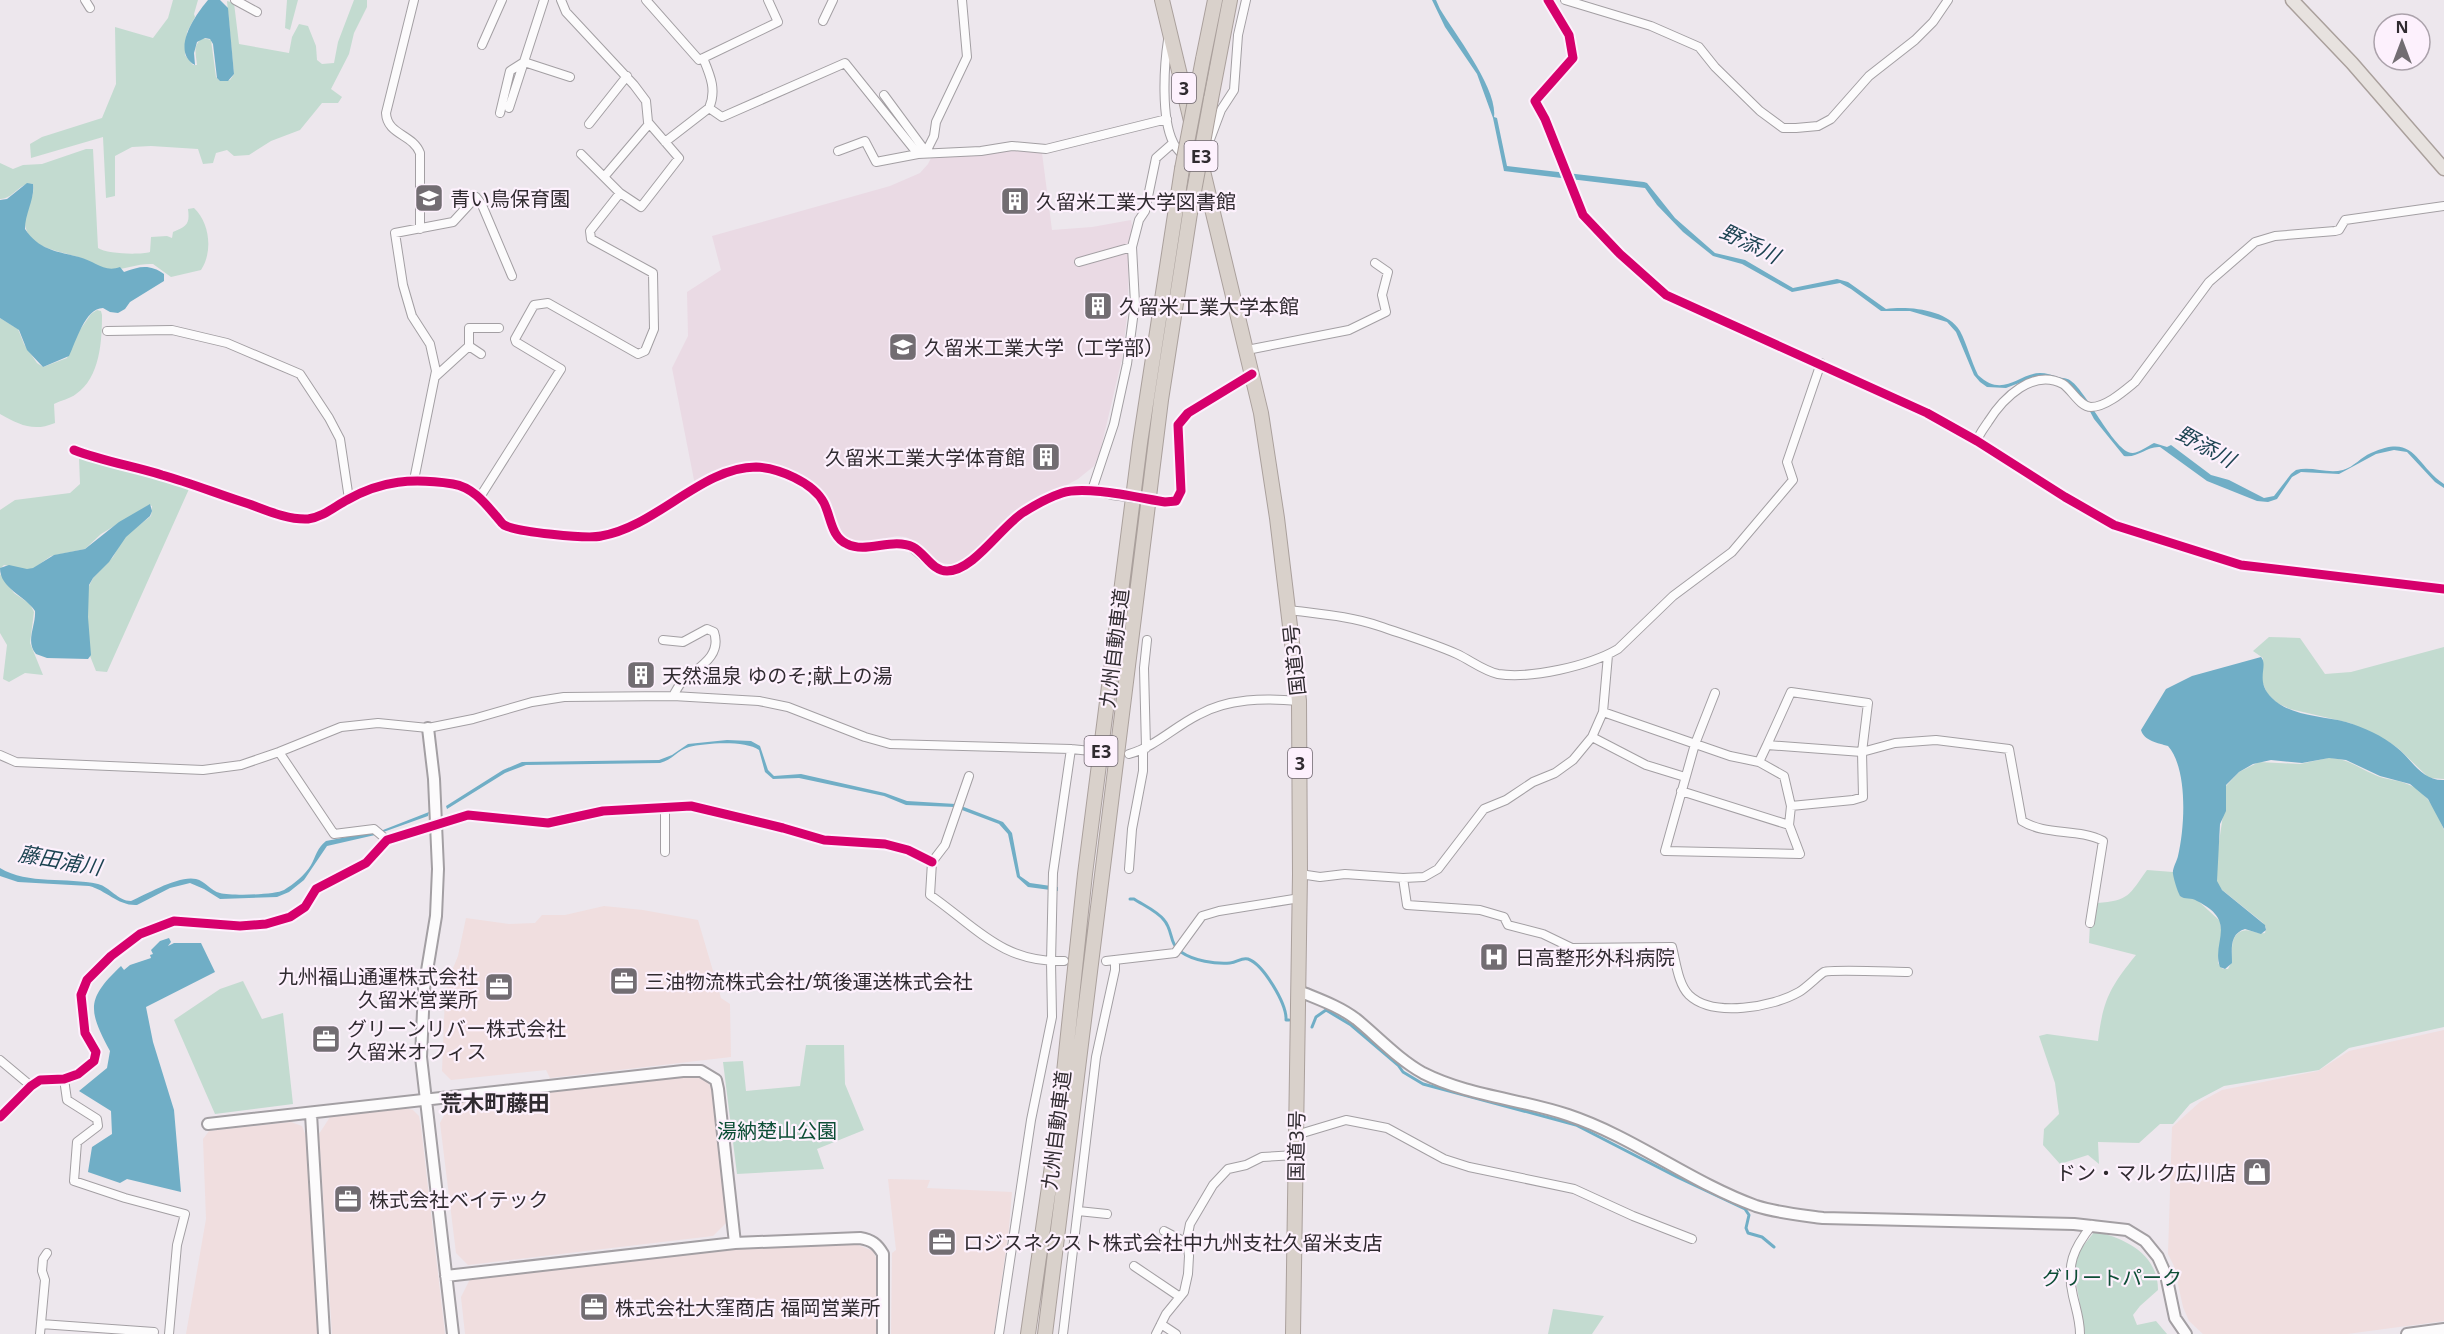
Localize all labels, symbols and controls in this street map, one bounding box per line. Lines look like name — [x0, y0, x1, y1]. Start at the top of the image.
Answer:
north arrow — [2372, 12, 2432, 72]
text: N — [2395, 16, 2409, 38]
road number: 3 — [1172, 73, 1196, 103]
road number: E3 — [1184, 141, 1218, 171]
school or university icon: 青い鳥保育園 — [413, 182, 445, 214]
place label: 青い鳥保育園 — [450, 185, 570, 212]
building icon: 久留米工業大学図書館 — [999, 185, 1031, 217]
place label: 久留米工業大学図書館 — [1036, 188, 1236, 215]
water label: 野添川 — [1716, 217, 1786, 270]
building icon: 久留米工業大学本館 — [1082, 290, 1114, 322]
place label: 久留米工業大学本館 — [1119, 293, 1299, 320]
school or university icon: 久留米工業大学（工学部） — [887, 331, 919, 363]
place label: 久留米工業大学（工学部） — [924, 334, 1164, 361]
water label: 野添川 — [2172, 418, 2242, 474]
building icon: 久留米工業大学体育館 — [1030, 441, 1062, 473]
place label: 久留米工業大学体育館 — [825, 444, 1025, 471]
street label: 九州自動車道 — [1093, 587, 1135, 709]
street label: 国道3号 — [1277, 623, 1311, 697]
building icon: 天然温泉 ゆのそ;献上の湯 — [625, 659, 657, 691]
place label: 天然温泉 ゆのそ;献上の湯 — [662, 662, 893, 689]
road number: E3 — [1084, 736, 1118, 766]
road number: 3 — [1288, 748, 1312, 778]
water label: 藤田浦川 — [16, 839, 106, 881]
hospital icon: 日高整形外科病院 — [1478, 941, 1510, 973]
place label: 日高整形外科病院 — [1515, 944, 1675, 971]
place label: 九州福山通運株式会社 久留米営業所 — [278, 963, 478, 1013]
office icon: 三油物流株式会社/筑後運送株式会社 — [608, 965, 640, 997]
place label: 三油物流株式会社/筑後運送株式会社 — [645, 968, 972, 995]
office icon: 九州福山通運株式会社 久留米営業所 — [483, 971, 515, 1003]
place label: グリーンリバー株式会社 久留米オフィス — [347, 1015, 566, 1065]
office icon: グリーンリバー株式会社 久留米オフィス — [310, 1023, 342, 1055]
street label: 九州自動車道 — [1035, 1069, 1077, 1191]
district label: 荒木町藤田 — [440, 1087, 550, 1117]
street label: 国道3号 — [1282, 1110, 1310, 1182]
park label: 湯納楚山公園 — [717, 1117, 837, 1144]
shop icon: ドン・マルク広川店 — [2241, 1156, 2273, 1188]
place label: ドン・マルク広川店 — [2056, 1159, 2236, 1186]
office icon: 株式会社ベイテック — [332, 1183, 364, 1215]
place label: 株式会社ベイテック — [369, 1186, 549, 1213]
office icon: ロジスネクスト株式会社中九州支社久留米支店 — [926, 1226, 958, 1258]
place label: ロジスネクスト株式会社中九州支社久留米支店 — [963, 1229, 1382, 1256]
park label: グリートパーク — [2042, 1264, 2182, 1291]
office icon: 株式会社大窪商店 福岡営業所 — [578, 1291, 610, 1323]
place label: 株式会社大窪商店 福岡営業所 — [615, 1294, 880, 1321]

